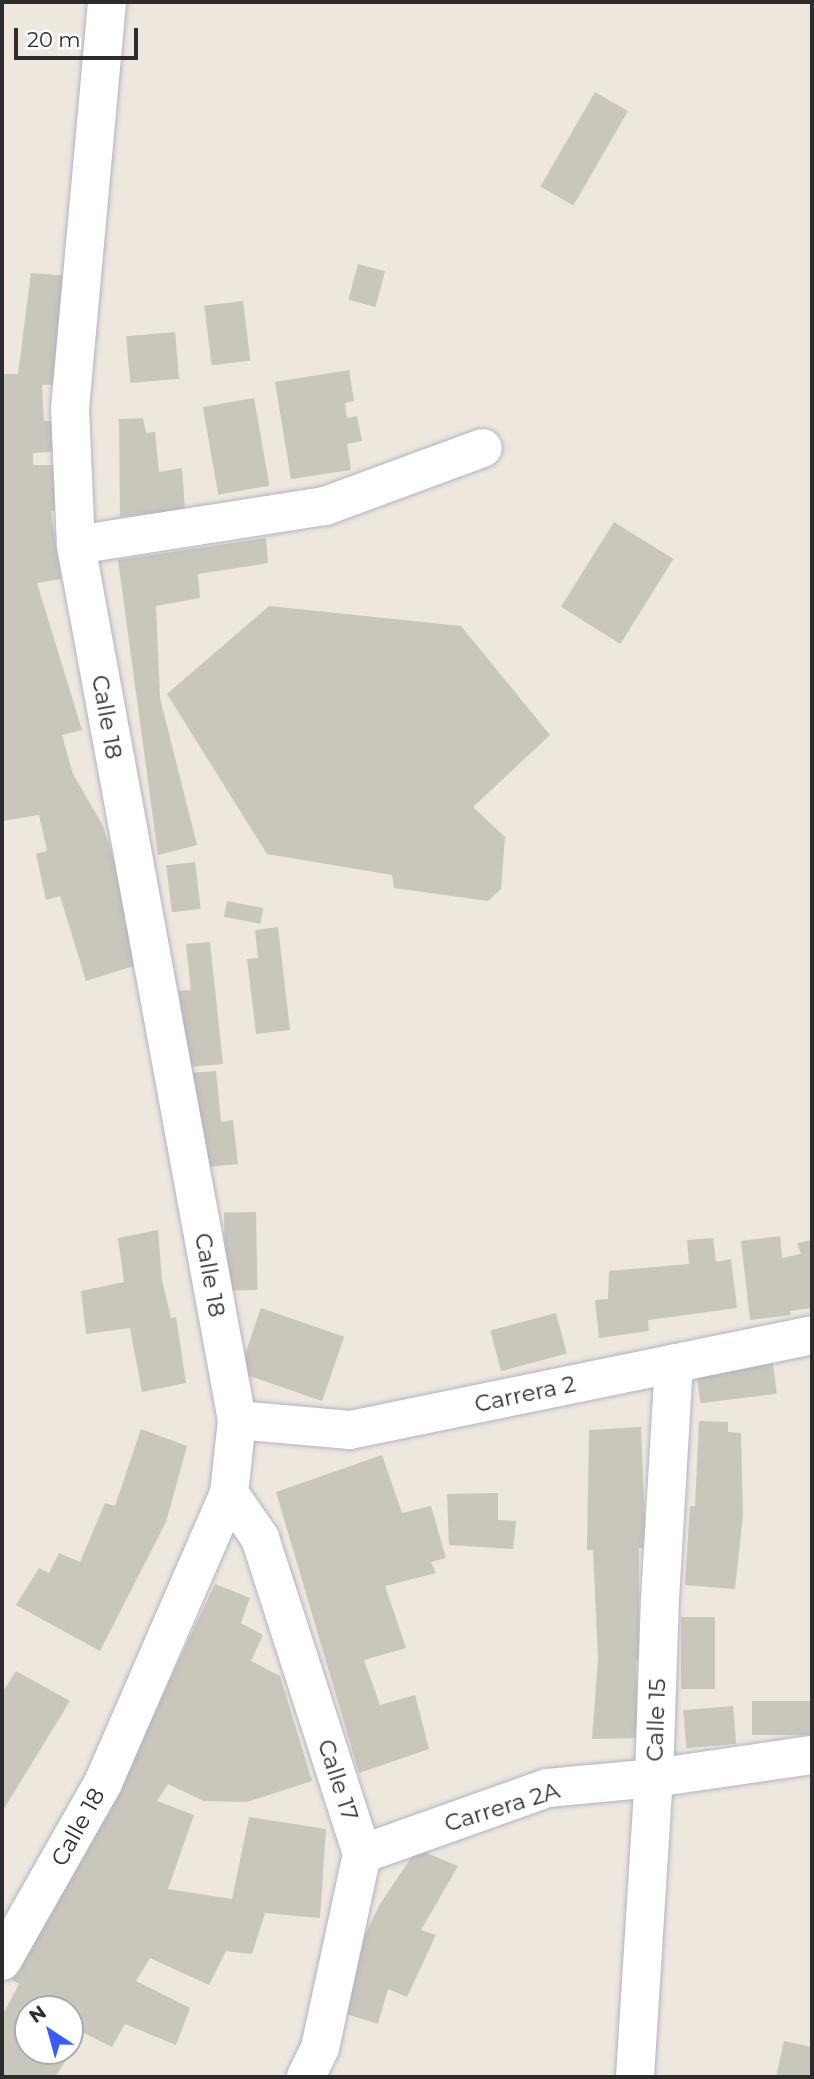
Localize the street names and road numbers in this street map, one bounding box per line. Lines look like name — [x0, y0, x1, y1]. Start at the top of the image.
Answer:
street label: Calle 18 — [86, 673, 128, 761]
street label: Calle 18 — [189, 1231, 231, 1319]
street label: Carrera 2 — [472, 1370, 578, 1418]
street label: Calle 15 — [641, 1678, 671, 1762]
street label: Calle 17 — [312, 1736, 364, 1824]
street label: Carrera 2A — [441, 1776, 563, 1838]
street label: Calle 18 — [45, 1783, 111, 1871]

